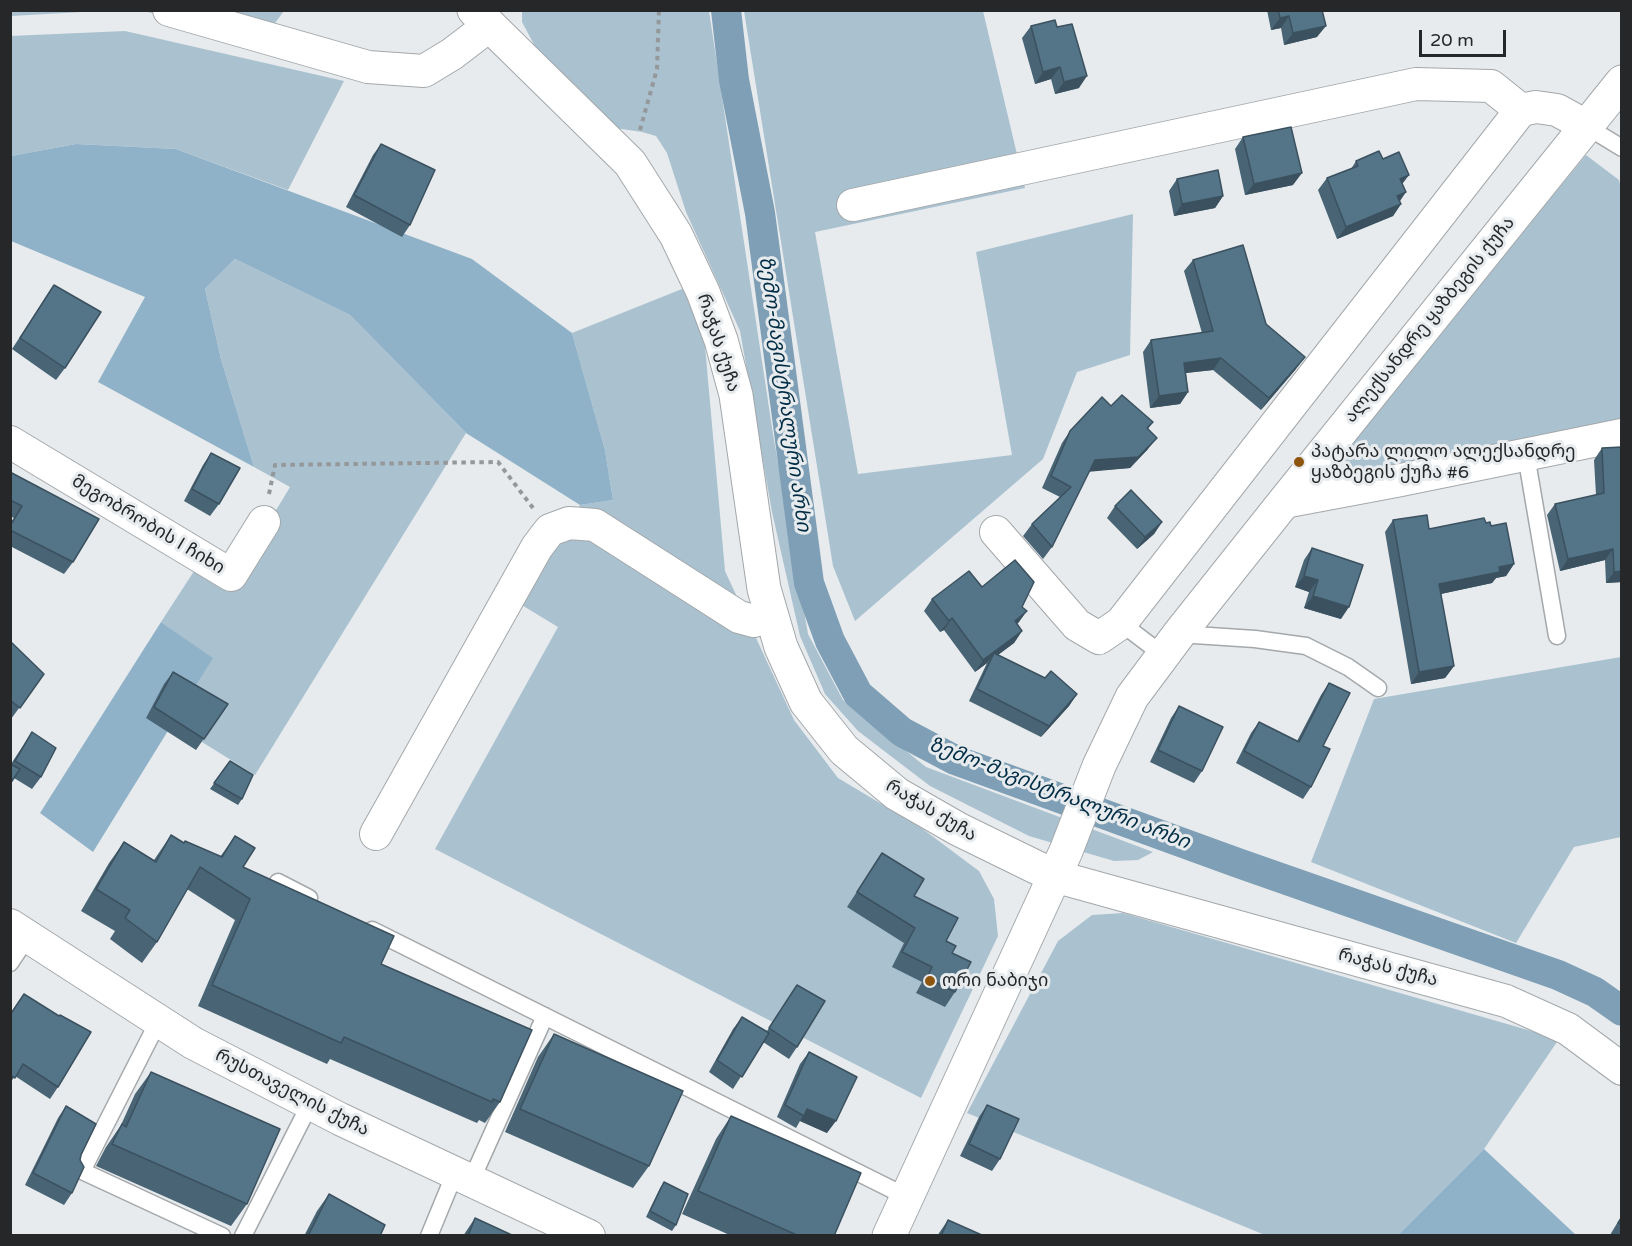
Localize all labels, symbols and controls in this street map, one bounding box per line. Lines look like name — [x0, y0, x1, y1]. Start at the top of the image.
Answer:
scale bar — [1422, 18, 1509, 56]
text: 20 m — [1430, 29, 1474, 51]
street label: ალექსანდრე ყაზბეგის ქუჩა — [1340, 213, 1520, 427]
water label: ზემო-მაგისტრალური არხი — [753, 255, 815, 533]
street label: რაჭას ქუჩა — [692, 291, 744, 395]
place label: პატარა ლილო ალექსანდრე ყაზბეგის ქუჩა #6 — [1311, 441, 1575, 484]
marker: პატარა ლილო ალექსანდრე ყაზბეგის ქუჩა #6 — [1292, 455, 1306, 469]
street label: მეგობრობის I ჩიხი — [68, 471, 228, 579]
water label: ზემო-მაგისტრალური არხი — [925, 733, 1193, 855]
street label: რაჭას ქუჩა — [882, 775, 980, 847]
street label: რაჭას ქუჩა — [1336, 944, 1440, 992]
place label: ორი ნაბიჯი — [942, 970, 1048, 992]
marker: ორი ნაბიჯი — [923, 974, 937, 988]
street label: რუსთაველის ქუჩა — [211, 1045, 373, 1141]

